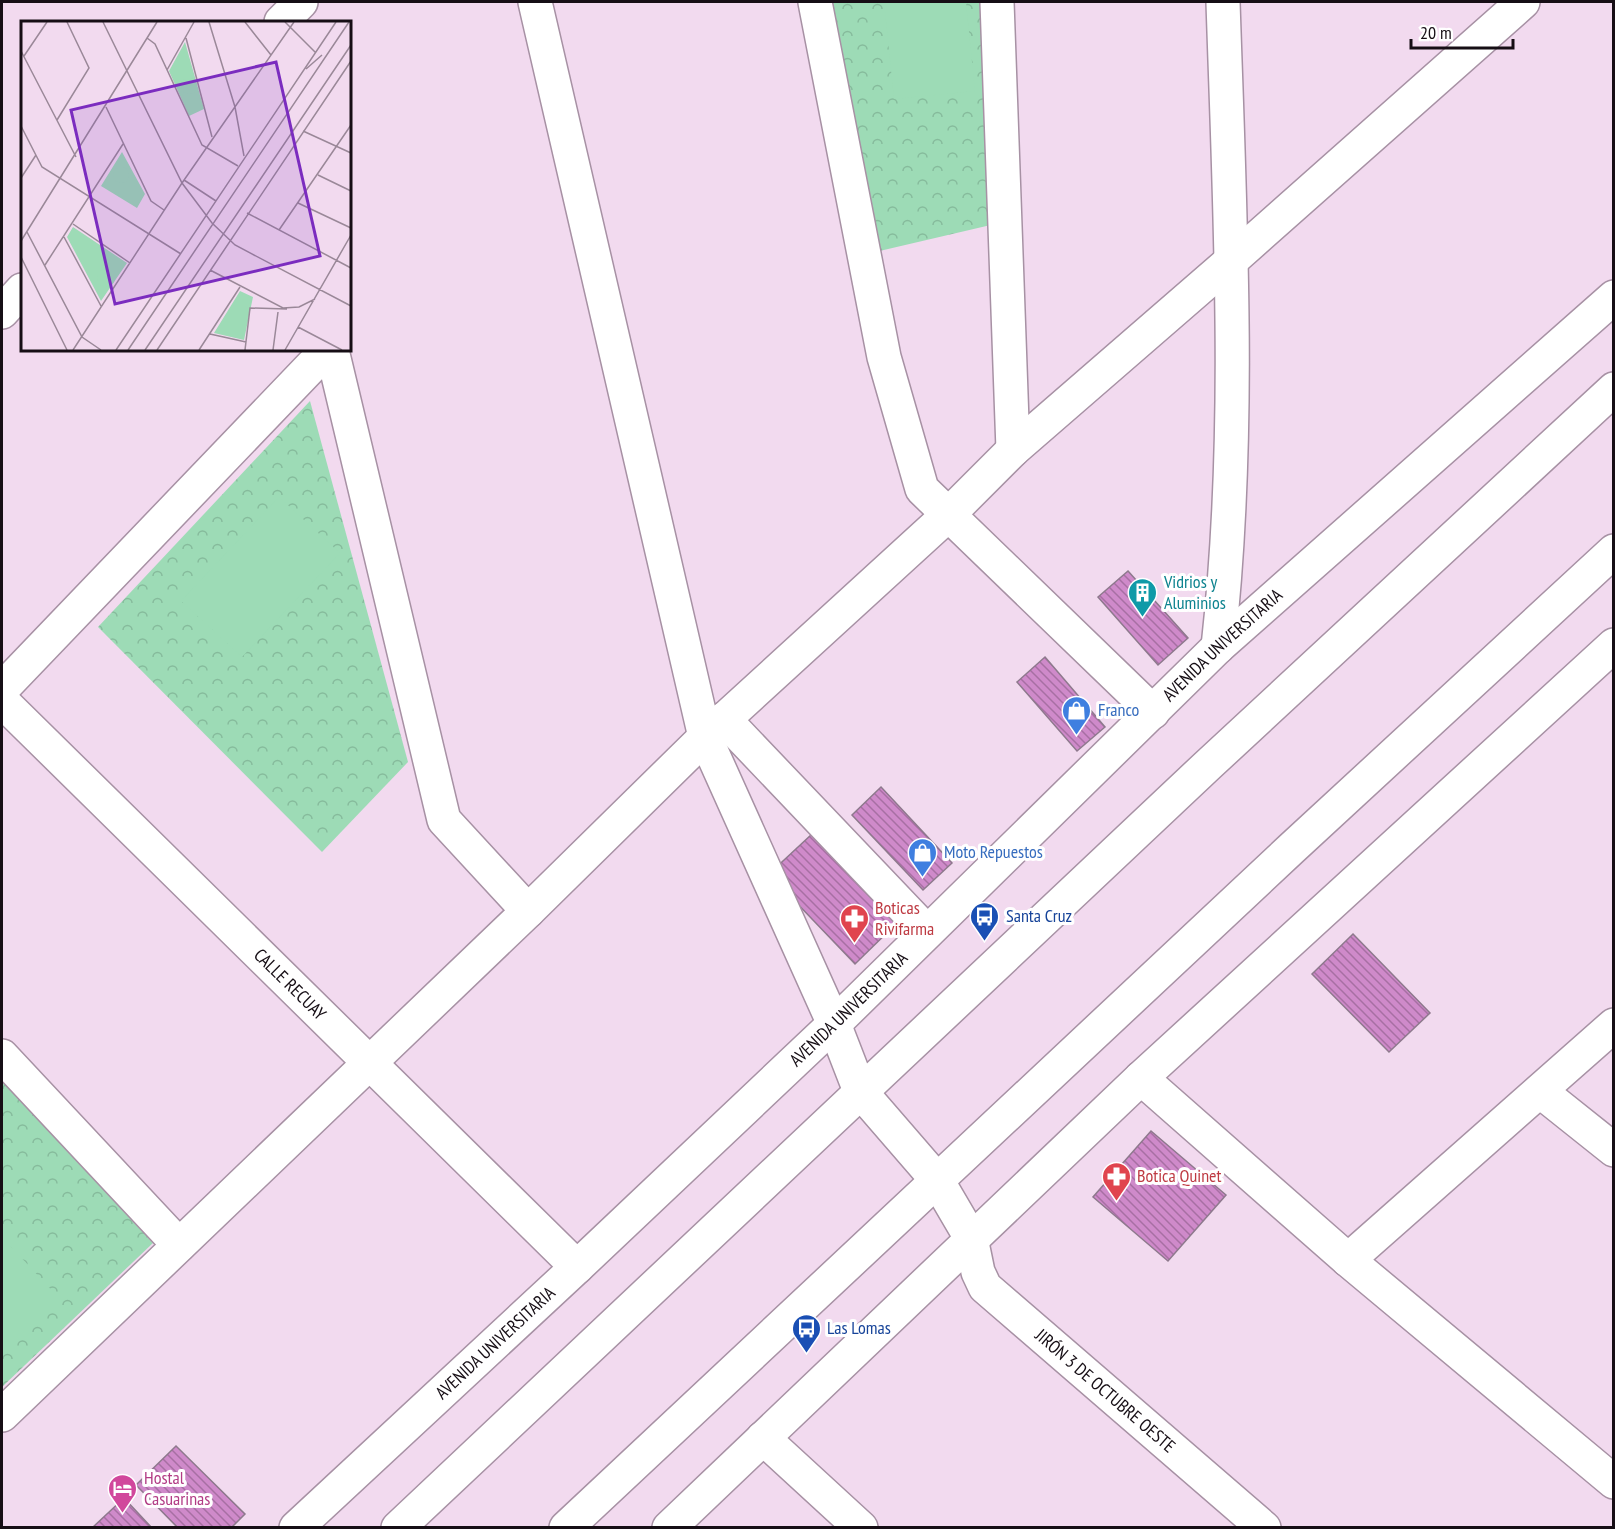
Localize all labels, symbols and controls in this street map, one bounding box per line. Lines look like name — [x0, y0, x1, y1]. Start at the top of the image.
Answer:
scale bar — [1411, 12, 1513, 50]
inset map — [21, 21, 351, 351]
text: 20 m — [1420, 21, 1452, 44]
place label: Vidrios y Aluminios — [1163, 570, 1226, 614]
building icon: Vidrios y Aluminios — [1127, 576, 1159, 618]
street label: AVENIDA UNIVERSITARIA — [1157, 583, 1287, 706]
shop icon: Franco — [1061, 694, 1093, 736]
place label: Franco — [1098, 698, 1140, 721]
shop icon: Moto Repuestos — [907, 836, 939, 878]
place label: Moto Repuestos — [944, 840, 1043, 863]
place label: Boticas Rivifarma — [875, 896, 934, 940]
bus stop icon: Santa Cruz — [969, 900, 1001, 942]
pharmacy icon: Boticas Rivifarma — [838, 902, 870, 944]
place label: Santa Cruz — [1006, 904, 1072, 927]
street label: CALLE RECUAY — [249, 943, 332, 1025]
street label: AVENIDA UNIVERSITARIA — [784, 946, 912, 1071]
pharmacy icon: Botica Quinet — [1100, 1160, 1132, 1202]
place label: Botica Quinet — [1137, 1164, 1221, 1187]
street label: AVENIDA UNIVERSITARIA — [430, 1281, 560, 1404]
bus stop icon: Las Lomas — [790, 1312, 822, 1354]
place label: Las Lomas — [827, 1316, 891, 1339]
street label: JIRÓN 3 DE OCTUBRE OESTE — [1030, 1323, 1180, 1457]
place label: Hostal Casuarinas — [144, 1466, 210, 1510]
hotel icon: Hostal Casuarinas — [107, 1472, 139, 1514]

